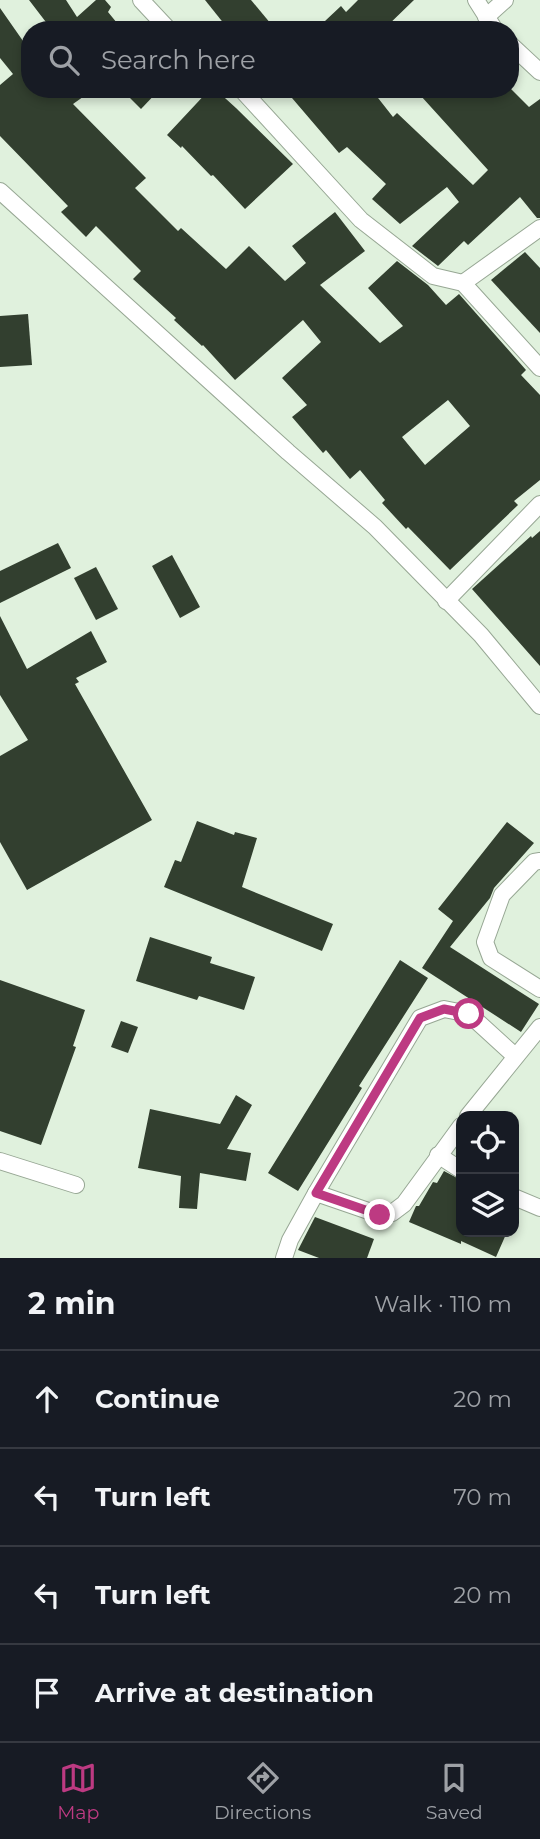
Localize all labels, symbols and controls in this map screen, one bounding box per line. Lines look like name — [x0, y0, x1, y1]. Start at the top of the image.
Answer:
search box — [21, 21, 519, 98]
icon: search — [45, 41, 83, 79]
text: Search here — [101, 44, 256, 76]
route start — [453, 998, 484, 1029]
map controls — [456, 1111, 519, 1237]
button: locate — [456, 1111, 519, 1174]
button: layers — [456, 1174, 519, 1237]
route end — [364, 1199, 395, 1230]
text: 2 min — [28, 1285, 115, 1322]
text: Walk · 110 m — [374, 1290, 512, 1318]
icon: ahead — [28, 1380, 66, 1418]
text: Continue — [95, 1383, 220, 1415]
text: 20 m — [453, 1385, 512, 1413]
icon: left — [28, 1478, 66, 1516]
text: Turn left — [95, 1481, 211, 1513]
text: 70 m — [453, 1483, 512, 1511]
icon: left — [28, 1576, 66, 1614]
text: Turn left — [95, 1579, 211, 1611]
text: 20 m — [453, 1581, 512, 1609]
icon: arrive — [28, 1674, 66, 1712]
text: Arrive at destination — [95, 1677, 374, 1709]
tab: Map — [57, 1759, 99, 1824]
tab: Directions — [214, 1759, 311, 1824]
tab: Saved — [426, 1759, 483, 1824]

